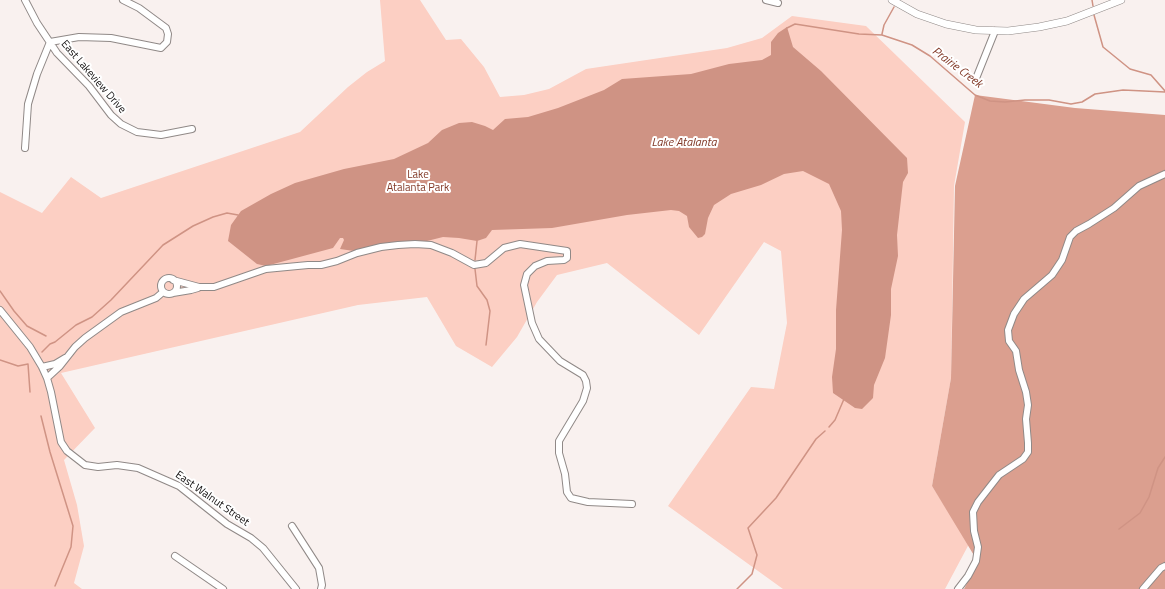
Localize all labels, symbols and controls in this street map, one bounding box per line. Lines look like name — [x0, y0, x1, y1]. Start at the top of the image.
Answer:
street label: East Lakeview Drive — [58, 38, 128, 116]
water label: Prairie Creek — [929, 44, 985, 92]
water label: Lake Atalanta — [651, 136, 717, 150]
park label: Lake Atalanta Park — [387, 168, 449, 194]
street label: East Walnut Street — [173, 469, 251, 529]

